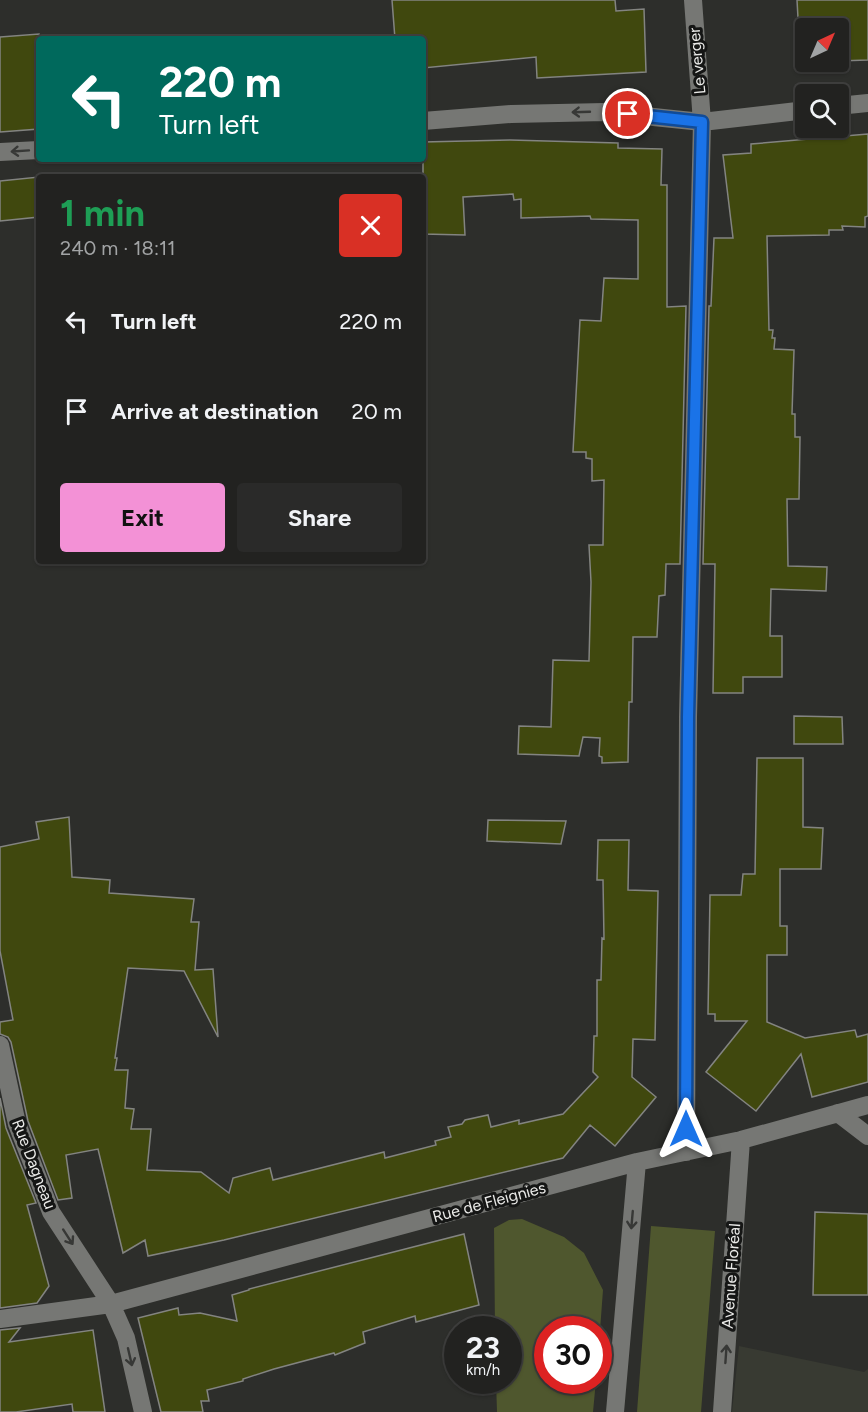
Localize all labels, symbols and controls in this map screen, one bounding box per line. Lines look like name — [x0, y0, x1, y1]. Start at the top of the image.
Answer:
north arrow — [795, 18, 849, 72]
map controls — [795, 18, 849, 138]
street label: Le verger — [685, 26, 709, 95]
text: 220 m — [159, 57, 281, 108]
icon: left — [60, 60, 138, 138]
button: search — [795, 84, 849, 138]
pin — [602, 88, 653, 139]
icon: arrive — [611, 97, 644, 130]
one-way arrow — [572, 107, 592, 118]
text: Turn left — [159, 108, 259, 141]
one-way arrow — [10, 146, 30, 157]
text: 1 min — [60, 192, 145, 235]
button: close — [339, 194, 402, 257]
text: 240 m · 18:11 — [60, 236, 175, 260]
icon: left — [60, 305, 93, 338]
text: Turn left — [111, 308, 197, 335]
text: 220 m — [339, 308, 402, 335]
icon: arrive — [60, 395, 93, 428]
text: Arrive at destination — [111, 398, 319, 425]
text: 20 m — [351, 398, 402, 425]
button: Exit — [60, 483, 225, 552]
button: Share — [237, 483, 402, 552]
position arrow — [654, 1097, 718, 1161]
street label: Rue Dagneau — [8, 1116, 60, 1212]
street label: Rue de Fleignies — [430, 1178, 548, 1226]
one-way arrow — [626, 1210, 637, 1230]
street label: Avenue Floréal — [718, 1223, 744, 1329]
one-way arrow — [62, 1228, 74, 1245]
speed limit sign: 30 — [534, 1316, 612, 1394]
text: 23 — [466, 1329, 500, 1366]
one-way arrow — [721, 1344, 732, 1364]
one-way arrow — [125, 1347, 137, 1366]
text: km/h — [466, 1361, 500, 1379]

